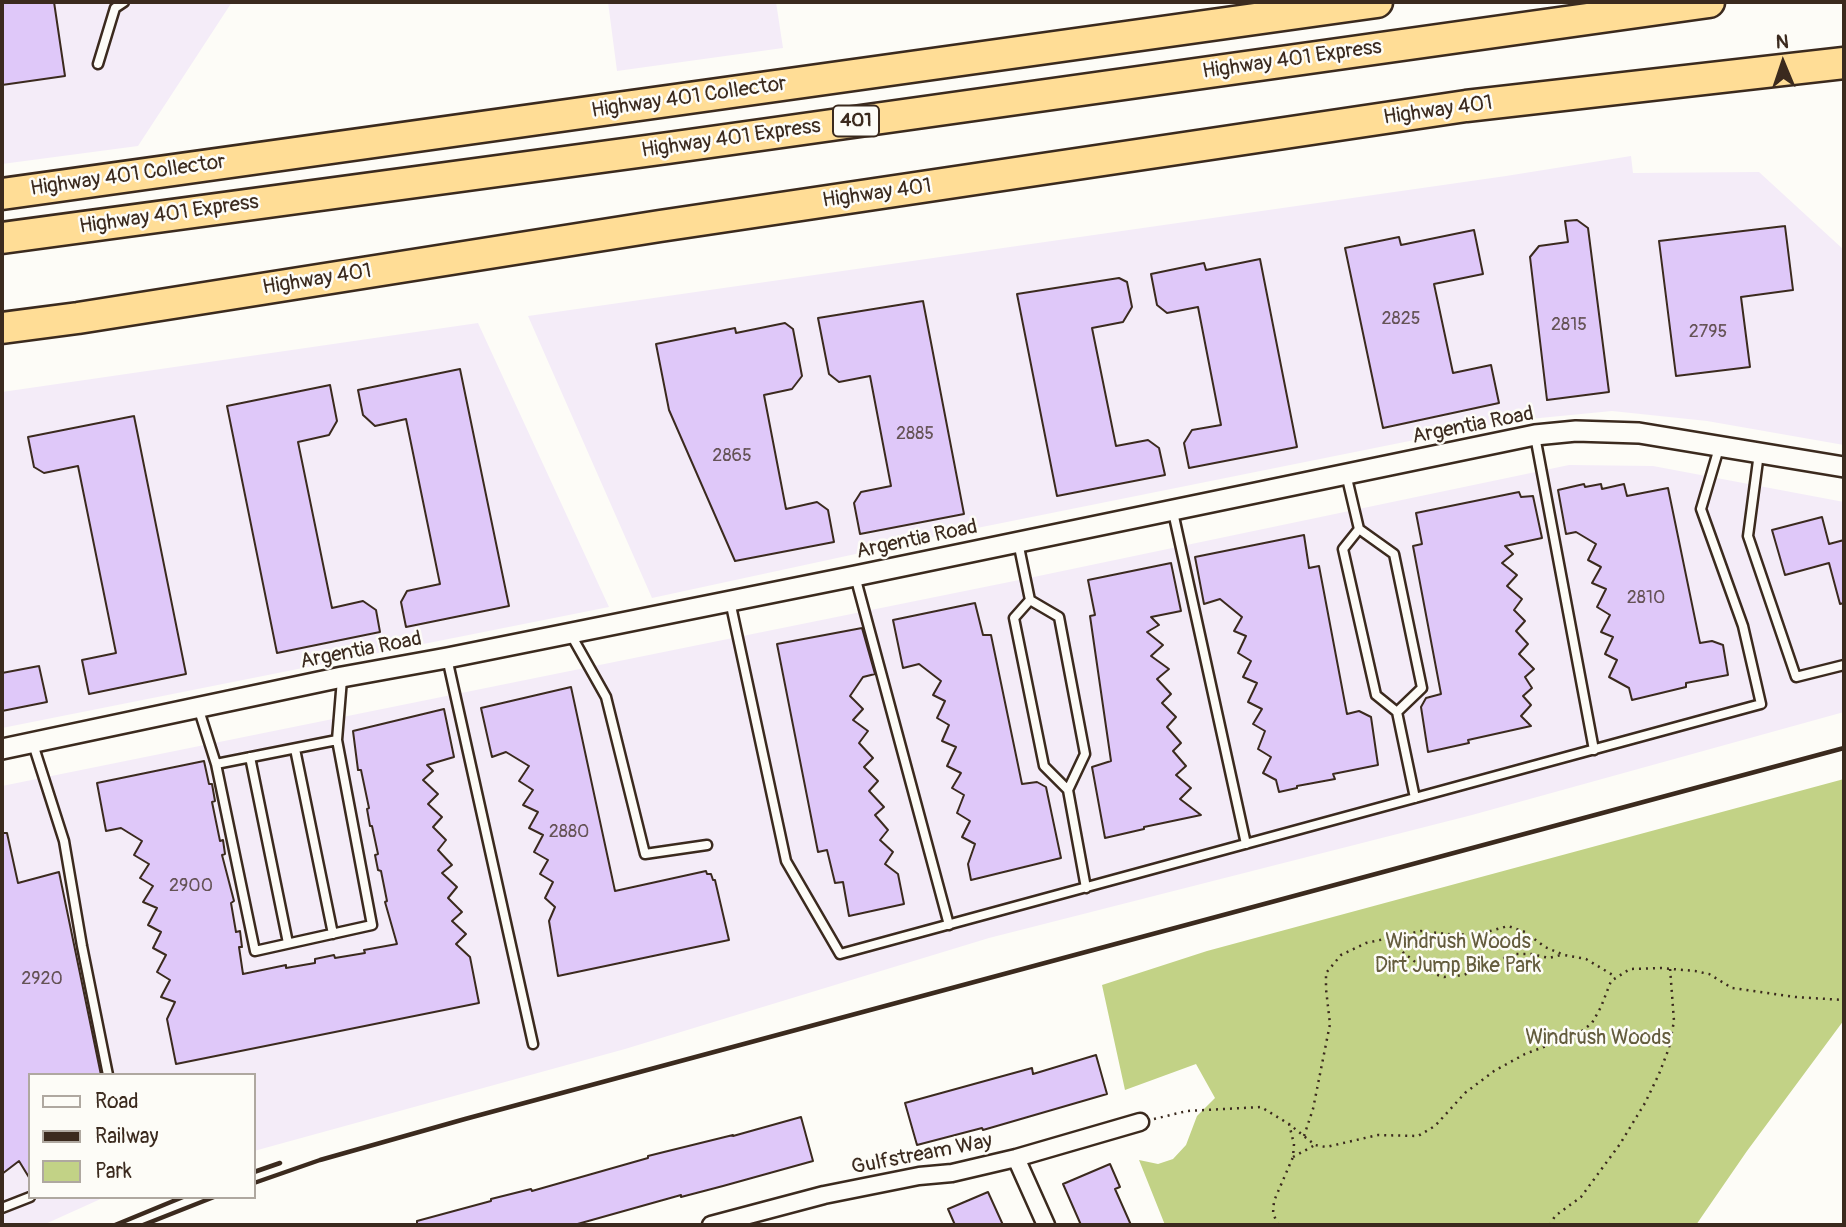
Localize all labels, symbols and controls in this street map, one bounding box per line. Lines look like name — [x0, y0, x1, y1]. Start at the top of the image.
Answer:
north arrow — [1748, 28, 1818, 98]
text: N — [1775, 30, 1789, 54]
street label: Highway 401 Express — [1201, 35, 1383, 85]
street label: Highway 401 Collector — [590, 72, 788, 124]
street label: Highway 401 — [1382, 91, 1494, 131]
road number: 401 — [833, 105, 879, 136]
street label: Highway 401 Express — [640, 114, 822, 164]
street label: Highway 401 Collector — [29, 150, 227, 202]
street label: Highway 401 — [821, 174, 933, 214]
street label: Highway 401 Express — [78, 190, 260, 240]
street label: Highway 401 — [261, 259, 373, 301]
house number: 2825 — [1382, 308, 1420, 330]
house number: 2815 — [1551, 314, 1587, 336]
house number: 2795 — [1689, 321, 1727, 343]
street label: Argentia Road — [1410, 402, 1536, 450]
house number: 2885 — [896, 423, 934, 445]
house number: 2865 — [712, 445, 752, 467]
street label: Argentia Road — [854, 515, 980, 565]
house number: 2810 — [1627, 587, 1665, 609]
street label: Argentia Road — [298, 627, 424, 675]
house number: 2880 — [549, 821, 589, 843]
house number: 2900 — [169, 875, 213, 897]
park label: Windrush Woods Dirt Jump Bike Park — [1375, 930, 1541, 980]
house number: 2920 — [21, 968, 63, 990]
park label: Windrush Woods — [1525, 1026, 1671, 1052]
legend — [28, 1073, 256, 1199]
text: Road — [95, 1088, 139, 1115]
text: Railway — [95, 1123, 159, 1150]
street label: Gulfstream Way — [849, 1129, 995, 1181]
text: Park — [95, 1158, 132, 1185]

